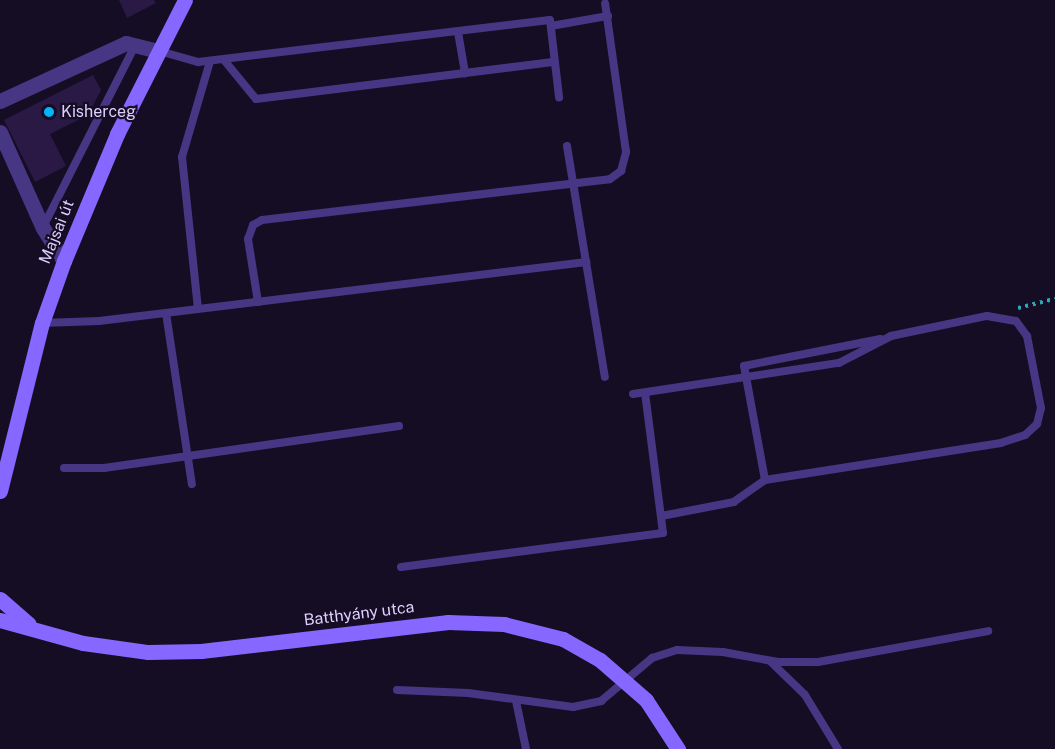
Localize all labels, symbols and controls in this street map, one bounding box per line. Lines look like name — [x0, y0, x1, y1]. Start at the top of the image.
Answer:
place label: Kisherceg — [61, 102, 136, 122]
marker: Kisherceg — [42, 105, 56, 119]
street label: Majsai út — [35, 197, 79, 267]
street label: Batthyány utca — [303, 598, 415, 630]

